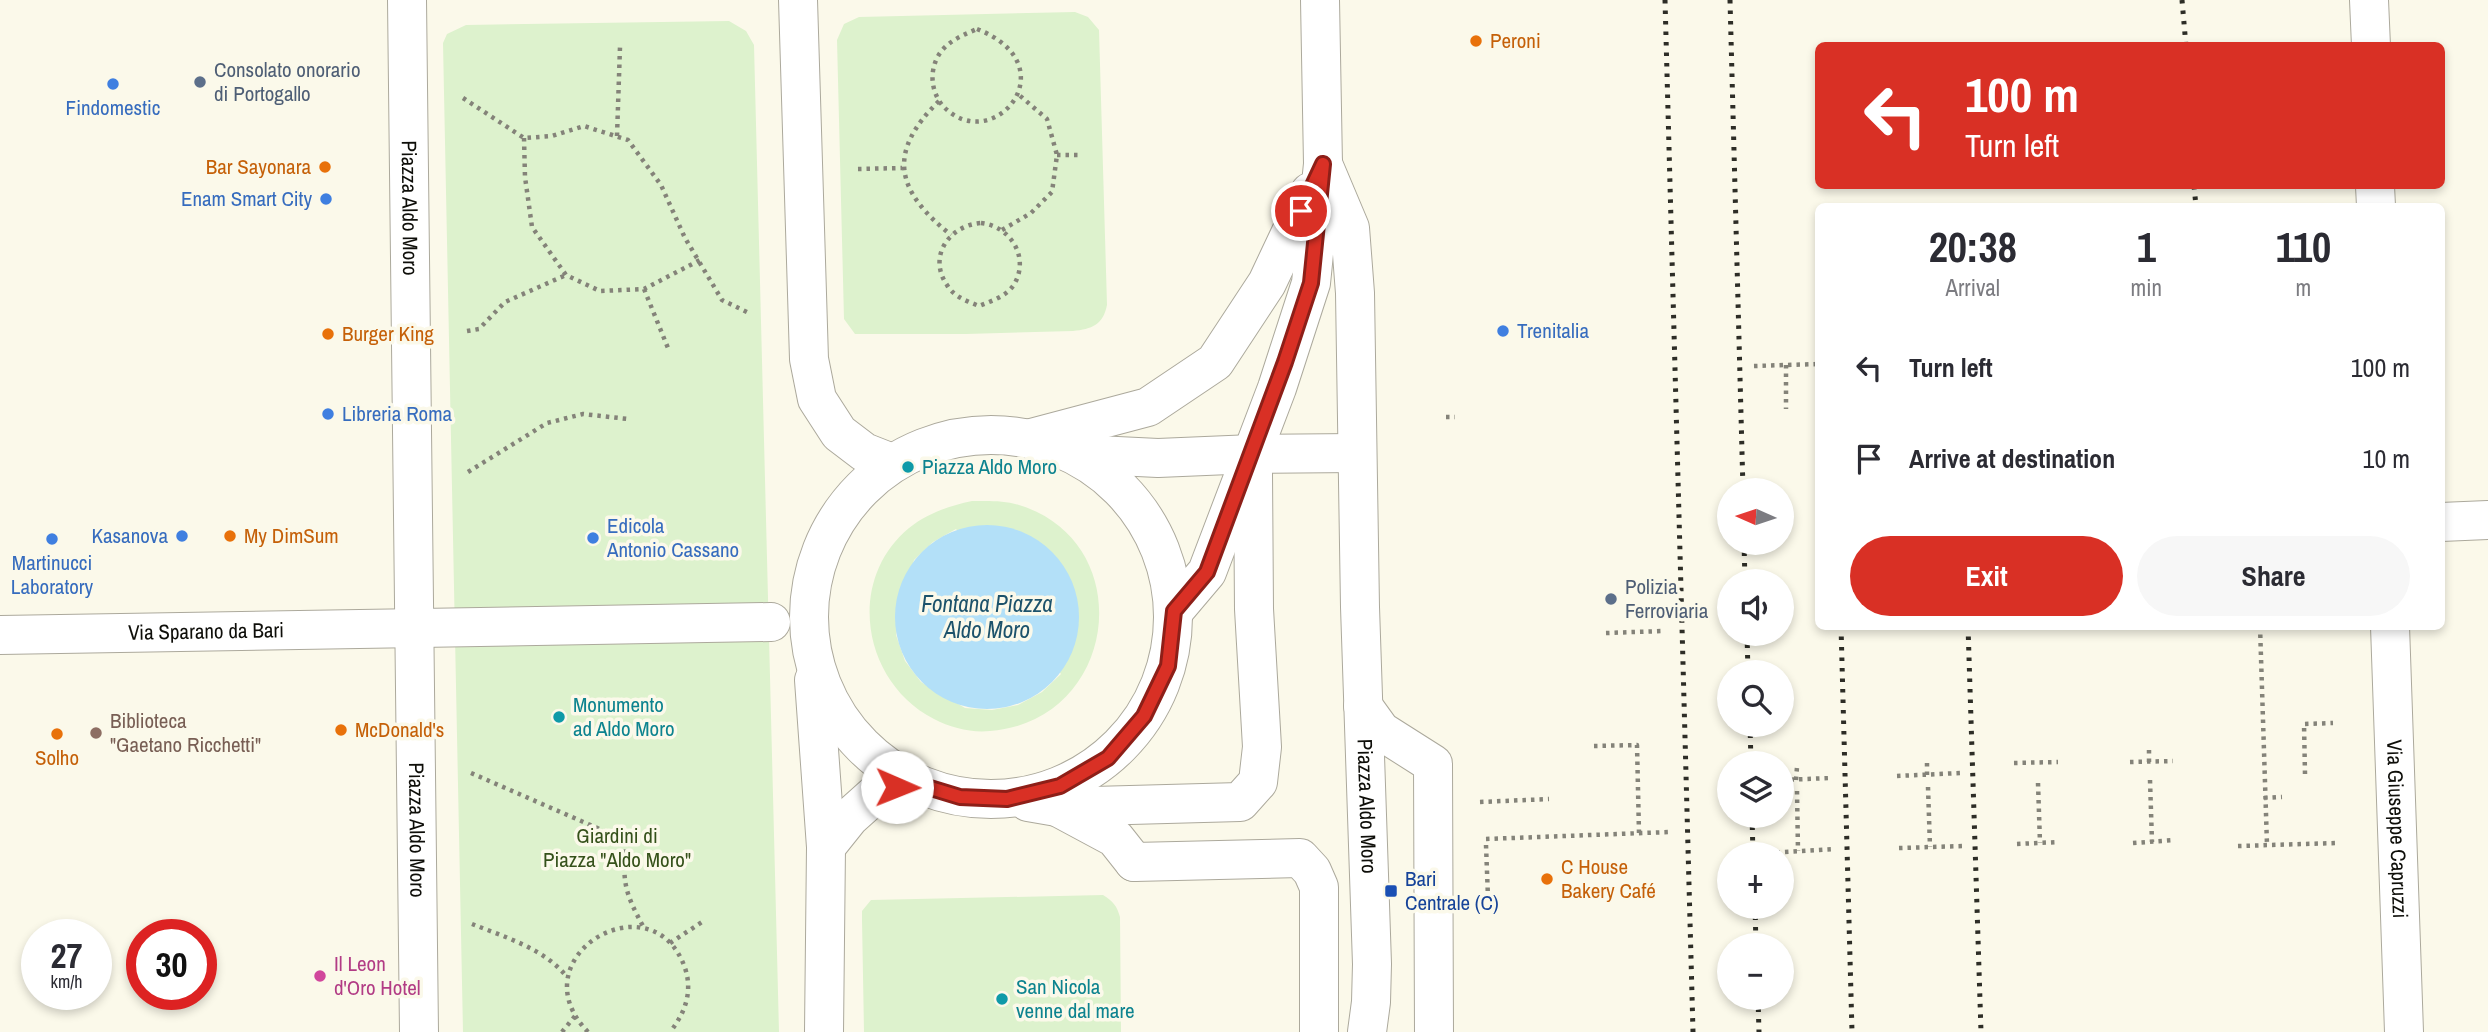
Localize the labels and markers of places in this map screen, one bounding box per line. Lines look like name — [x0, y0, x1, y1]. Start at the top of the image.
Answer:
place label: Peroni — [1490, 26, 1541, 55]
marker: Peroni — [1468, 33, 1484, 49]
place label: Consolato onorario di Portogallo — [214, 55, 360, 108]
marker: Consolato onorario di Portogallo — [192, 74, 208, 90]
marker: Findomestic — [105, 76, 121, 92]
place label: Findomestic — [66, 93, 160, 122]
place label: Bar Sayonara — [206, 152, 311, 181]
marker: Bar Sayonara — [317, 159, 333, 175]
pin — [1271, 181, 1331, 241]
place label: Enam Smart City — [181, 184, 312, 213]
marker: Enam Smart City — [318, 191, 334, 207]
place label: Trenitalia — [1517, 316, 1590, 345]
place label: Burger King — [342, 319, 434, 348]
marker: Trenitalia — [1495, 323, 1511, 339]
marker: Burger King — [320, 326, 336, 342]
place label: Libreria Roma — [342, 399, 452, 428]
marker: Libreria Roma — [320, 406, 336, 422]
place label: Piazza Aldo Moro — [922, 452, 1057, 481]
marker: Piazza Aldo Moro — [900, 459, 916, 475]
place label: Edicola Antonio Cassano — [606, 511, 739, 564]
place label: Kasanova — [91, 521, 168, 550]
place label: My DimSum — [244, 521, 339, 550]
marker: Kasanova — [174, 528, 190, 544]
marker: My DimSum — [222, 528, 238, 544]
marker: Edicola Antonio Cassano — [585, 530, 601, 546]
marker: Martinucci Laboratory — [44, 531, 60, 547]
place label: Martinucci Laboratory — [11, 548, 94, 601]
place label: Polizia Ferroviaria — [1625, 572, 1709, 625]
marker: Polizia Ferroviaria — [1603, 591, 1619, 607]
place label: Monumento ad Aldo Moro — [573, 690, 674, 743]
place label: Biblioteca "Gaetano Ricchetti" — [110, 706, 261, 759]
marker: Monumento ad Aldo Moro — [551, 709, 567, 725]
place label: McDonald's — [355, 715, 444, 744]
marker: McDonald's — [333, 722, 349, 738]
marker: Biblioteca "Gaetano Ricchetti" — [88, 725, 104, 741]
marker: Solho — [49, 726, 65, 742]
place label: Solho — [35, 743, 79, 772]
place label: C House Bakery Café — [1561, 852, 1656, 905]
place label: Bari Centrale (C) — [1405, 864, 1499, 917]
marker: C House Bakery Café — [1539, 871, 1555, 887]
marker: Bari Centrale (C) — [1383, 883, 1399, 899]
place label: Il Leon d'Oro Hotel — [334, 949, 421, 1002]
marker: Il Leon d'Oro Hotel — [312, 968, 328, 984]
place label: San Nicola venne dal mare — [1016, 972, 1135, 1025]
marker: San Nicola venne dal mare — [994, 991, 1010, 1007]

